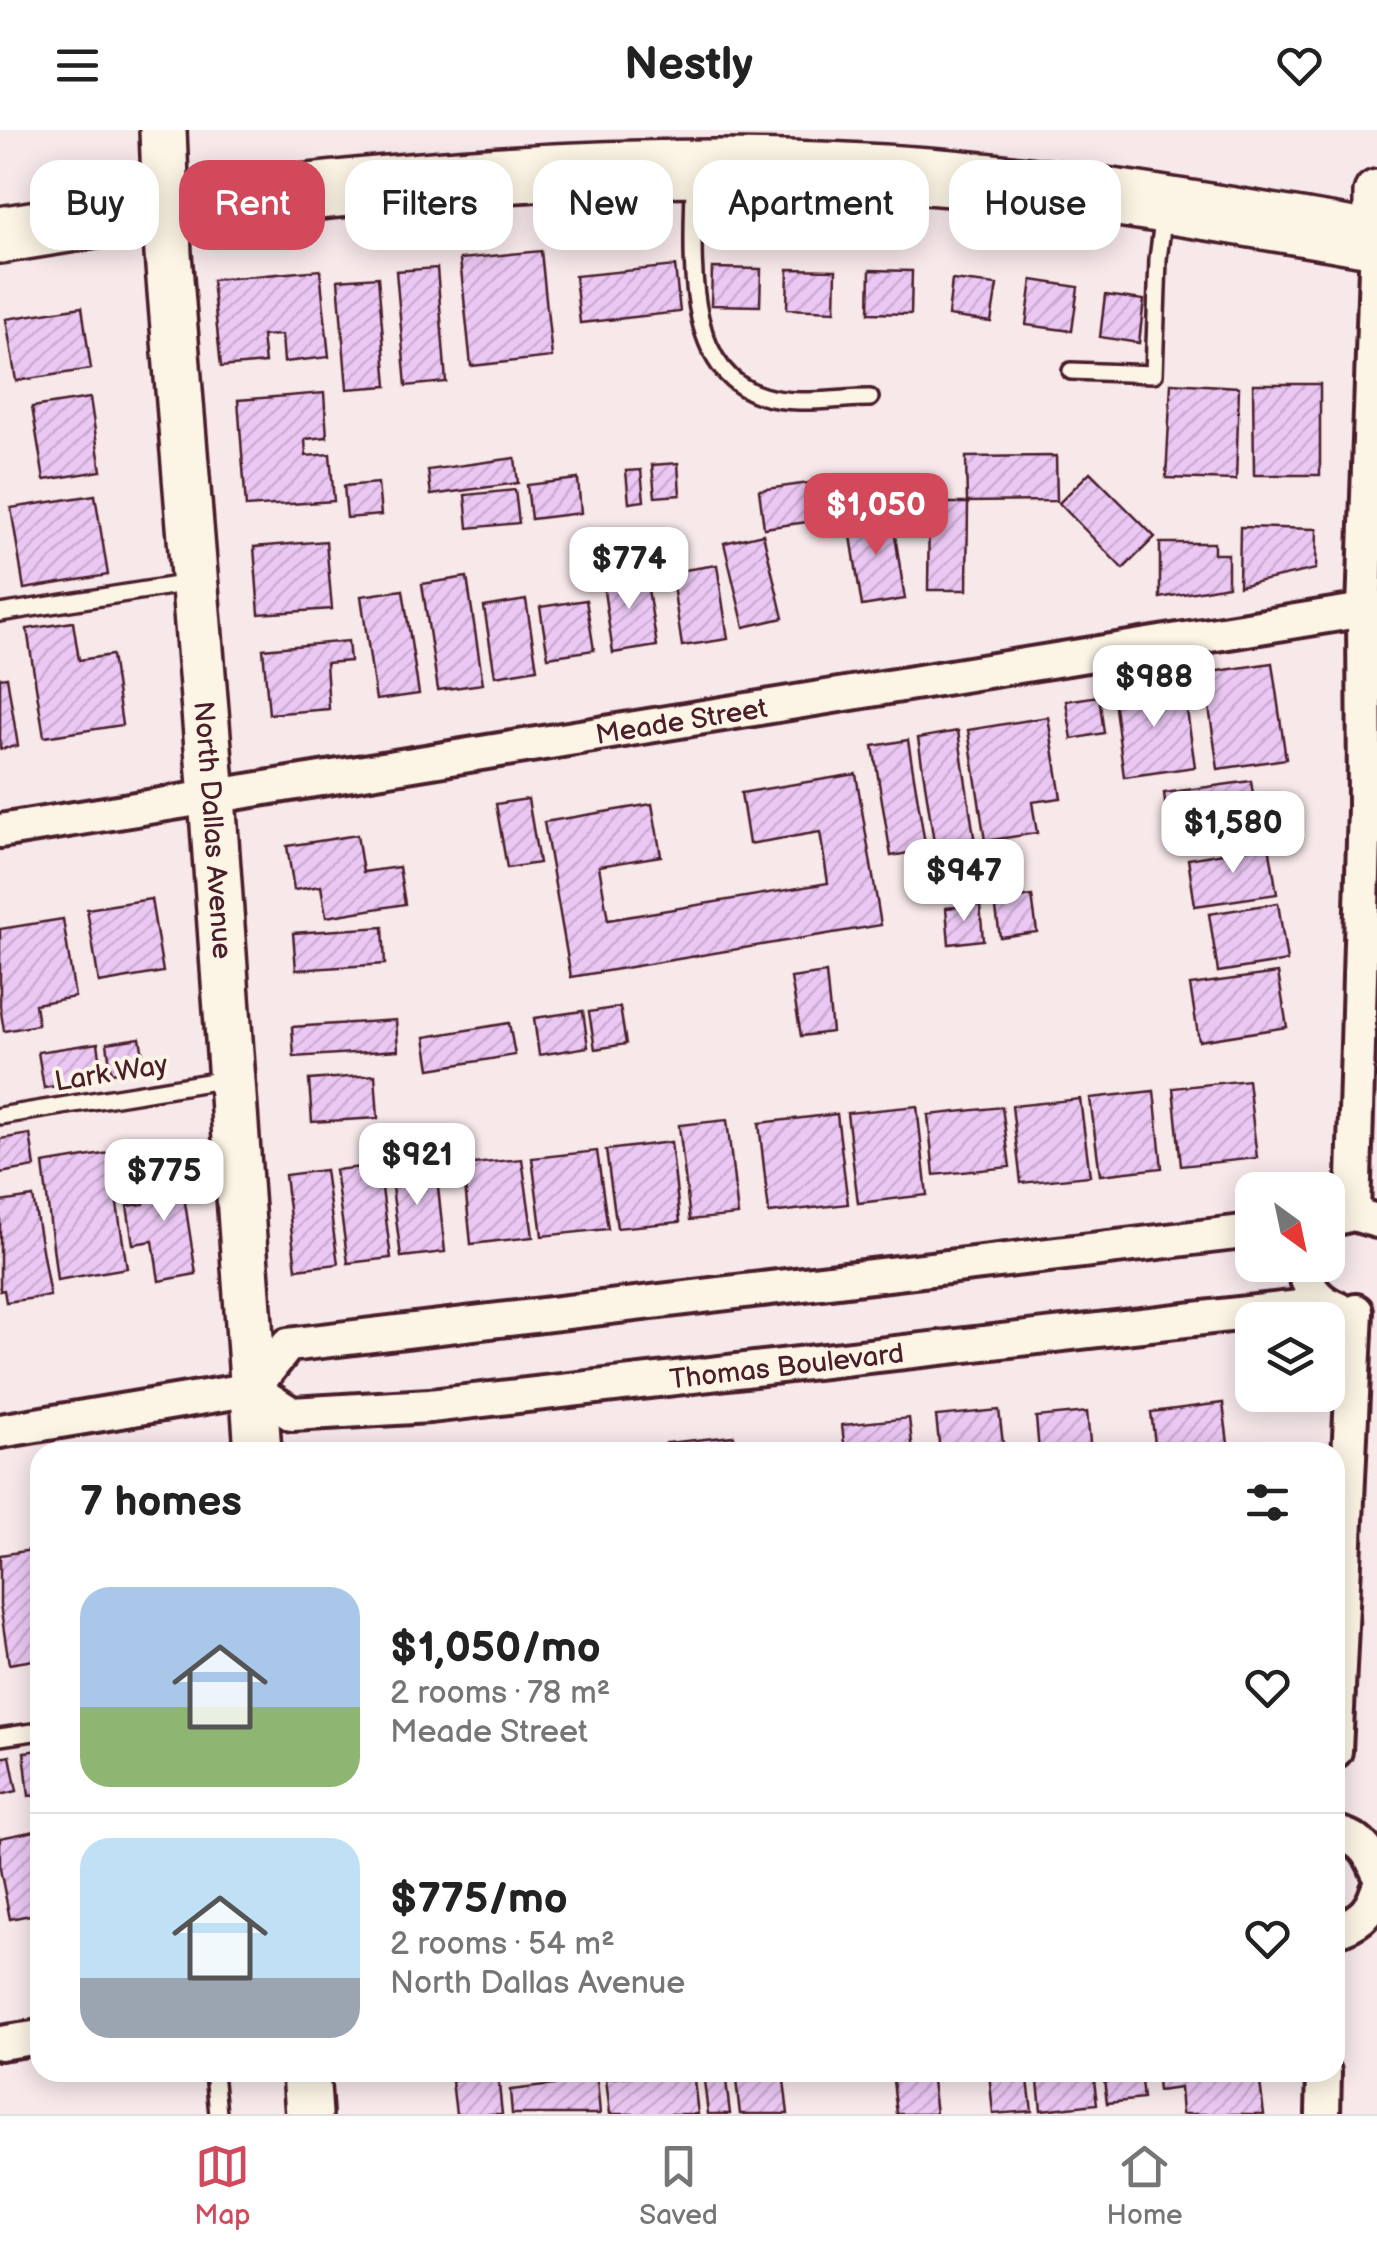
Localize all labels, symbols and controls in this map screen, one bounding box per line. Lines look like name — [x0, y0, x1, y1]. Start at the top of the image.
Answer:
icon: menu — [50, 38, 105, 93]
text: Nestly — [624, 38, 753, 93]
icon: heart — [1272, 38, 1327, 93]
chip: Buy — [30, 160, 159, 250]
chip: Rent — [179, 160, 325, 250]
chip: Filters — [345, 160, 513, 250]
chip: New — [533, 160, 673, 250]
chip: Apartment — [693, 160, 929, 250]
chip: House — [949, 160, 1121, 250]
pin: $1,050 — [795, 473, 957, 558]
text: $1,050 — [826, 486, 926, 525]
pin: $774 — [570, 527, 688, 612]
text: $774 — [591, 540, 667, 579]
pin: $988 — [1095, 645, 1213, 730]
text: $988 — [1115, 658, 1193, 697]
street label: Meade Street — [593, 692, 770, 752]
street label: North Dallas Avenue — [186, 700, 238, 960]
pin: $1,580 — [1152, 791, 1314, 876]
text: $1,580 — [1183, 804, 1283, 843]
pin: $947 — [905, 839, 1023, 924]
text: $947 — [926, 852, 1002, 891]
street label: Lark Way — [52, 1048, 170, 1099]
pin: $921 — [358, 1123, 476, 1208]
text: $921 — [381, 1136, 453, 1175]
pin: $775 — [105, 1139, 223, 1224]
text: $775 — [127, 1152, 201, 1191]
north arrow — [1235, 1172, 1345, 1282]
map controls — [1235, 1172, 1345, 1412]
button: layers — [1235, 1302, 1345, 1412]
street label: Thomas Boulevard — [668, 1337, 906, 1397]
icon: filters — [1240, 1475, 1295, 1530]
text: 7 homes — [80, 1477, 242, 1528]
text: $1,050/mo — [390, 1623, 601, 1674]
icon: home — [160, 1627, 280, 1747]
icon: heart — [1240, 1660, 1295, 1715]
text: 2 rooms · 78 m² — [390, 1674, 610, 1713]
text: Meade Street — [390, 1713, 588, 1752]
text: $775/mo — [390, 1874, 568, 1925]
icon: home — [160, 1878, 280, 1998]
icon: heart — [1240, 1911, 1295, 1966]
text: 2 rooms · 54 m² — [390, 1925, 615, 1964]
text: North Dallas Avenue — [390, 1964, 685, 2003]
tab: Map — [194, 2139, 251, 2232]
tab: Saved — [639, 2139, 718, 2232]
tab: Home — [1107, 2139, 1183, 2232]

